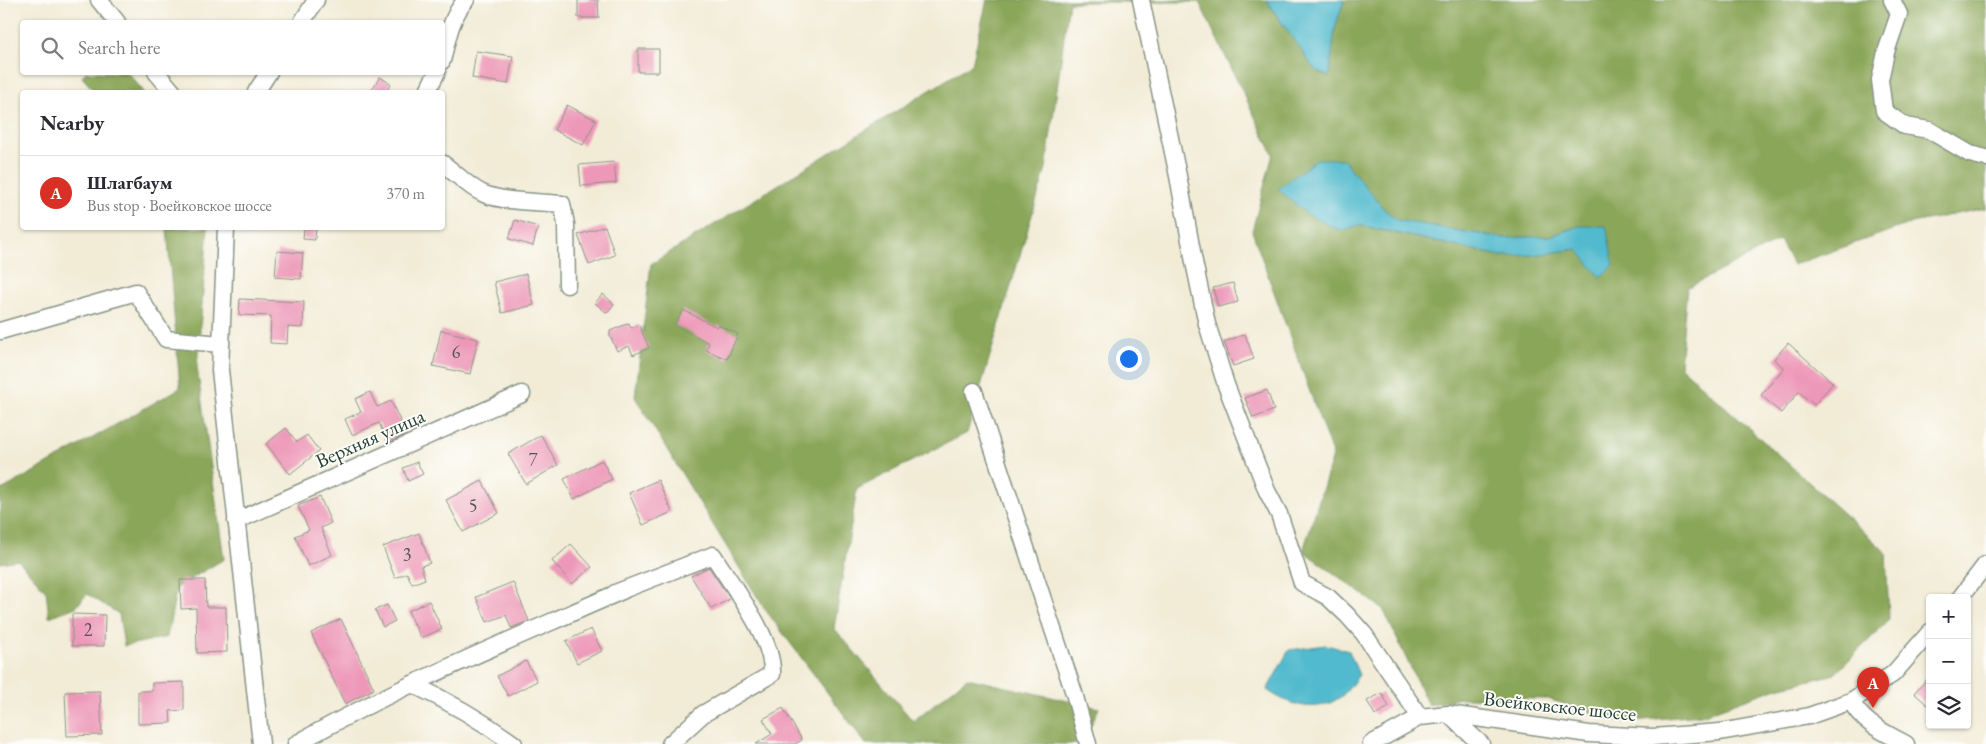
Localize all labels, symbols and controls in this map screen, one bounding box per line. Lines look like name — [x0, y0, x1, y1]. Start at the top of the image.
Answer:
search box — [20, 20, 445, 75]
icon: search — [38, 34, 66, 62]
text: Search here — [78, 35, 160, 60]
text: Nearby — [40, 109, 104, 136]
text: Шлагбаум — [87, 170, 173, 195]
text: A — [50, 183, 62, 204]
text: 370 m — [386, 183, 425, 204]
text: Bus stop · Воейковское шоссе — [87, 195, 272, 216]
house number: 6 — [452, 340, 461, 363]
your location — [1116, 346, 1142, 372]
street label: Верхняя улица — [311, 402, 429, 474]
house number: 7 — [529, 448, 538, 471]
house number: 5 — [469, 494, 477, 517]
house number: 3 — [403, 543, 411, 566]
map controls — [1926, 594, 1971, 729]
button: + — [1926, 594, 1971, 639]
house number: 2 — [84, 618, 93, 641]
button: − — [1926, 639, 1971, 684]
pin: A — [1857, 667, 1889, 708]
button: layers — [1926, 684, 1971, 729]
street label: Воейковское шоссе — [1482, 685, 1638, 727]

